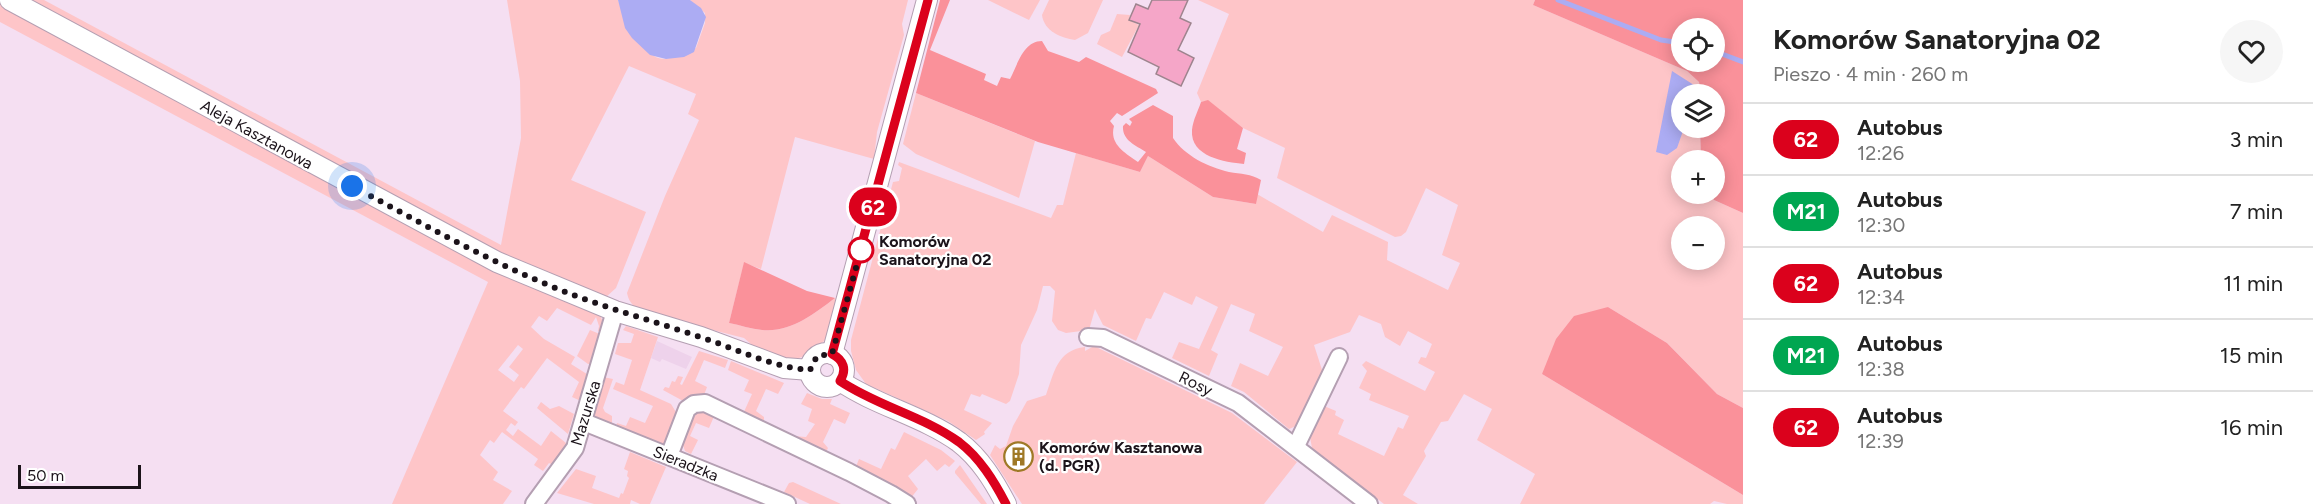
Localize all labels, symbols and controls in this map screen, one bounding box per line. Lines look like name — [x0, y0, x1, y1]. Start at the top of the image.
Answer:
map controls — [1671, 18, 1725, 270]
button: locate — [1671, 18, 1725, 72]
button: heart — [2220, 20, 2283, 83]
text: Komorów Sanatoryjna 02 — [1773, 22, 2101, 56]
text: Pieszo · 4 min · 260 m — [1773, 62, 1968, 86]
button: layers — [1671, 84, 1725, 138]
street label: Aleja Kasztanowa — [197, 96, 316, 173]
text: Autobus — [1857, 114, 1943, 141]
text: 3 min — [2229, 126, 2283, 153]
text: 62 — [1794, 127, 1818, 152]
text: 12:26 — [1857, 141, 1904, 165]
button: + — [1671, 150, 1725, 204]
your location — [337, 171, 367, 201]
text: Autobus — [1857, 186, 1943, 213]
line badge: 62 — [846, 188, 900, 226]
text: 62 — [861, 195, 885, 220]
text: 7 min — [2230, 198, 2283, 225]
text: M21 — [1786, 199, 1826, 224]
text: 12:30 — [1857, 213, 1905, 237]
button: − — [1671, 216, 1725, 270]
place label: Komorów Sanatoryjna 02 — [879, 232, 991, 269]
marker: Komorów Sanatoryjna 02 — [848, 237, 874, 263]
text: Autobus — [1857, 258, 1943, 285]
text: 11 min — [2223, 270, 2283, 297]
text: 62 — [1794, 271, 1818, 296]
text: 12:34 — [1857, 285, 1905, 309]
text: Autobus — [1857, 330, 1943, 357]
text: 15 min — [2220, 342, 2283, 369]
text: M21 — [1786, 343, 1826, 368]
text: 12:38 — [1857, 357, 1905, 381]
street label: Rosy — [1176, 367, 1216, 400]
street label: Mazurska — [567, 378, 604, 448]
text: Autobus — [1857, 402, 1943, 429]
text: 16 min — [2220, 414, 2283, 441]
text: 62 — [1794, 415, 1818, 440]
text: 12:39 — [1857, 429, 1904, 453]
place label: Komorów Kasztanowa (d. PGR) — [1039, 438, 1202, 475]
building icon: Komorów Kasztanowa (d. PGR) — [1002, 440, 1034, 472]
street label: Sieradzka — [650, 442, 721, 485]
scale bar — [18, 462, 141, 490]
text: 50 m — [27, 466, 64, 485]

